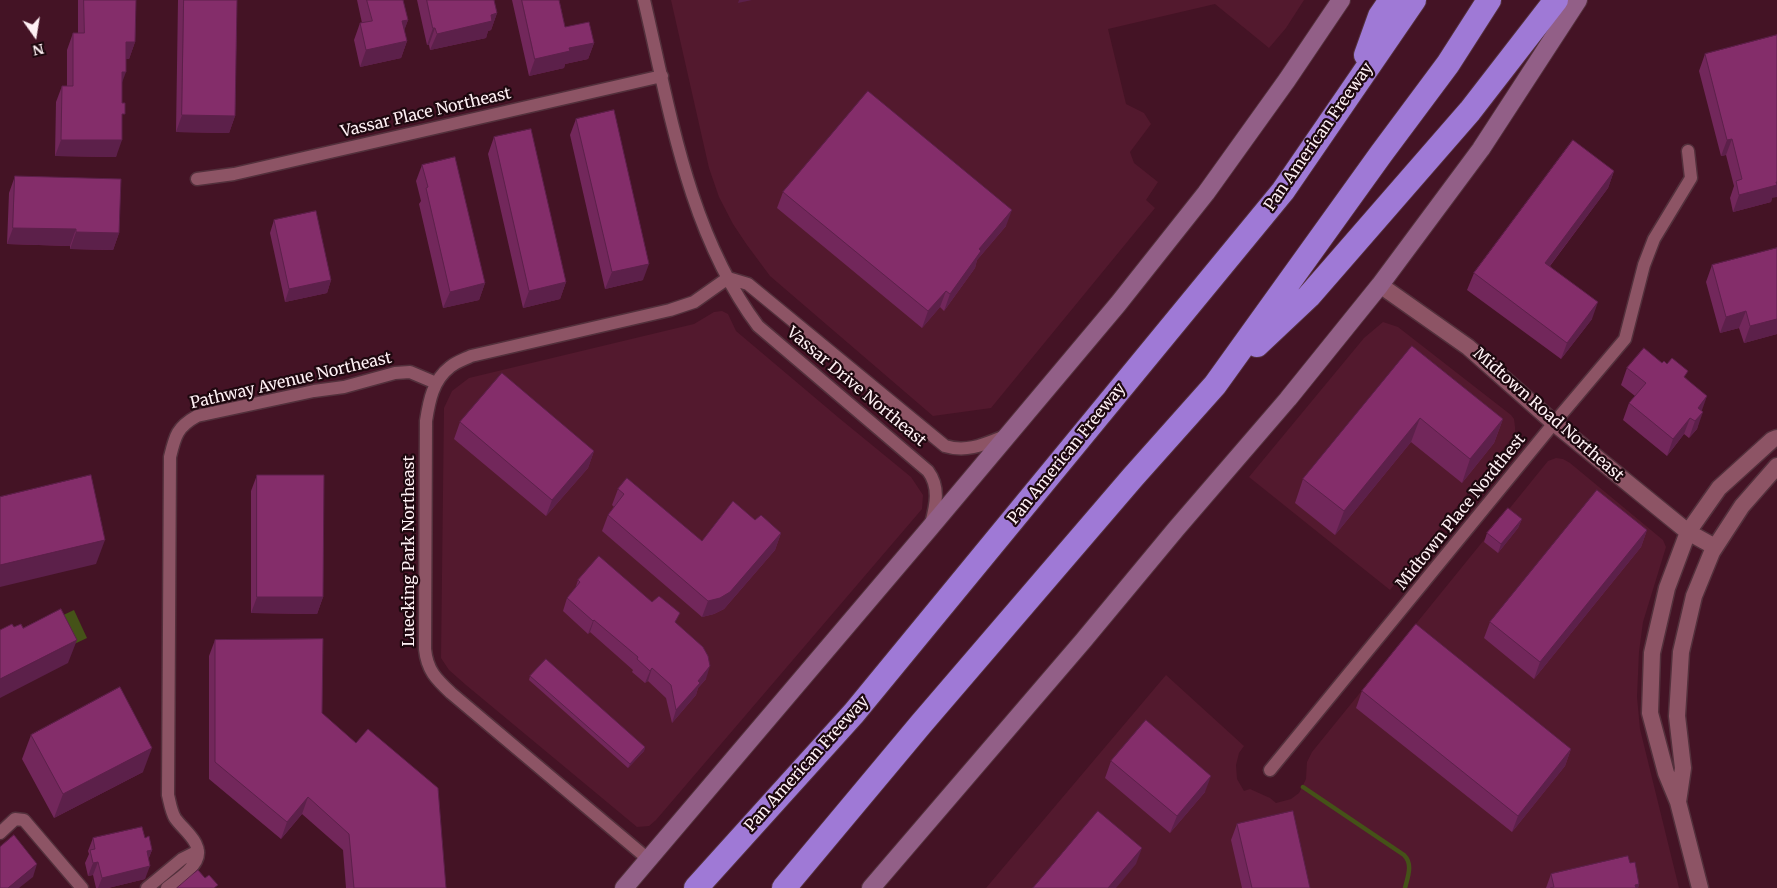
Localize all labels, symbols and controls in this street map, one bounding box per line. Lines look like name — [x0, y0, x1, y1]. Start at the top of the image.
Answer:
north arrow — [10, 10, 60, 60]
text: N — [31, 40, 46, 60]
street label: Pan American Freeway — [1261, 59, 1377, 215]
street label: Vassar Place Northeast — [339, 84, 513, 142]
street label: Vassar Drive Northeast — [783, 323, 929, 451]
street label: Midtown Road Northeast — [1469, 344, 1627, 486]
street label: Pathway Avenue Northeast — [188, 348, 394, 414]
street label: Pan American Freeway — [1004, 379, 1130, 529]
street label: Midtown Place Nordthest — [1392, 430, 1530, 594]
street label: Luecking Park Northeast — [399, 455, 419, 647]
street label: Pan American Freeway — [741, 692, 873, 836]

